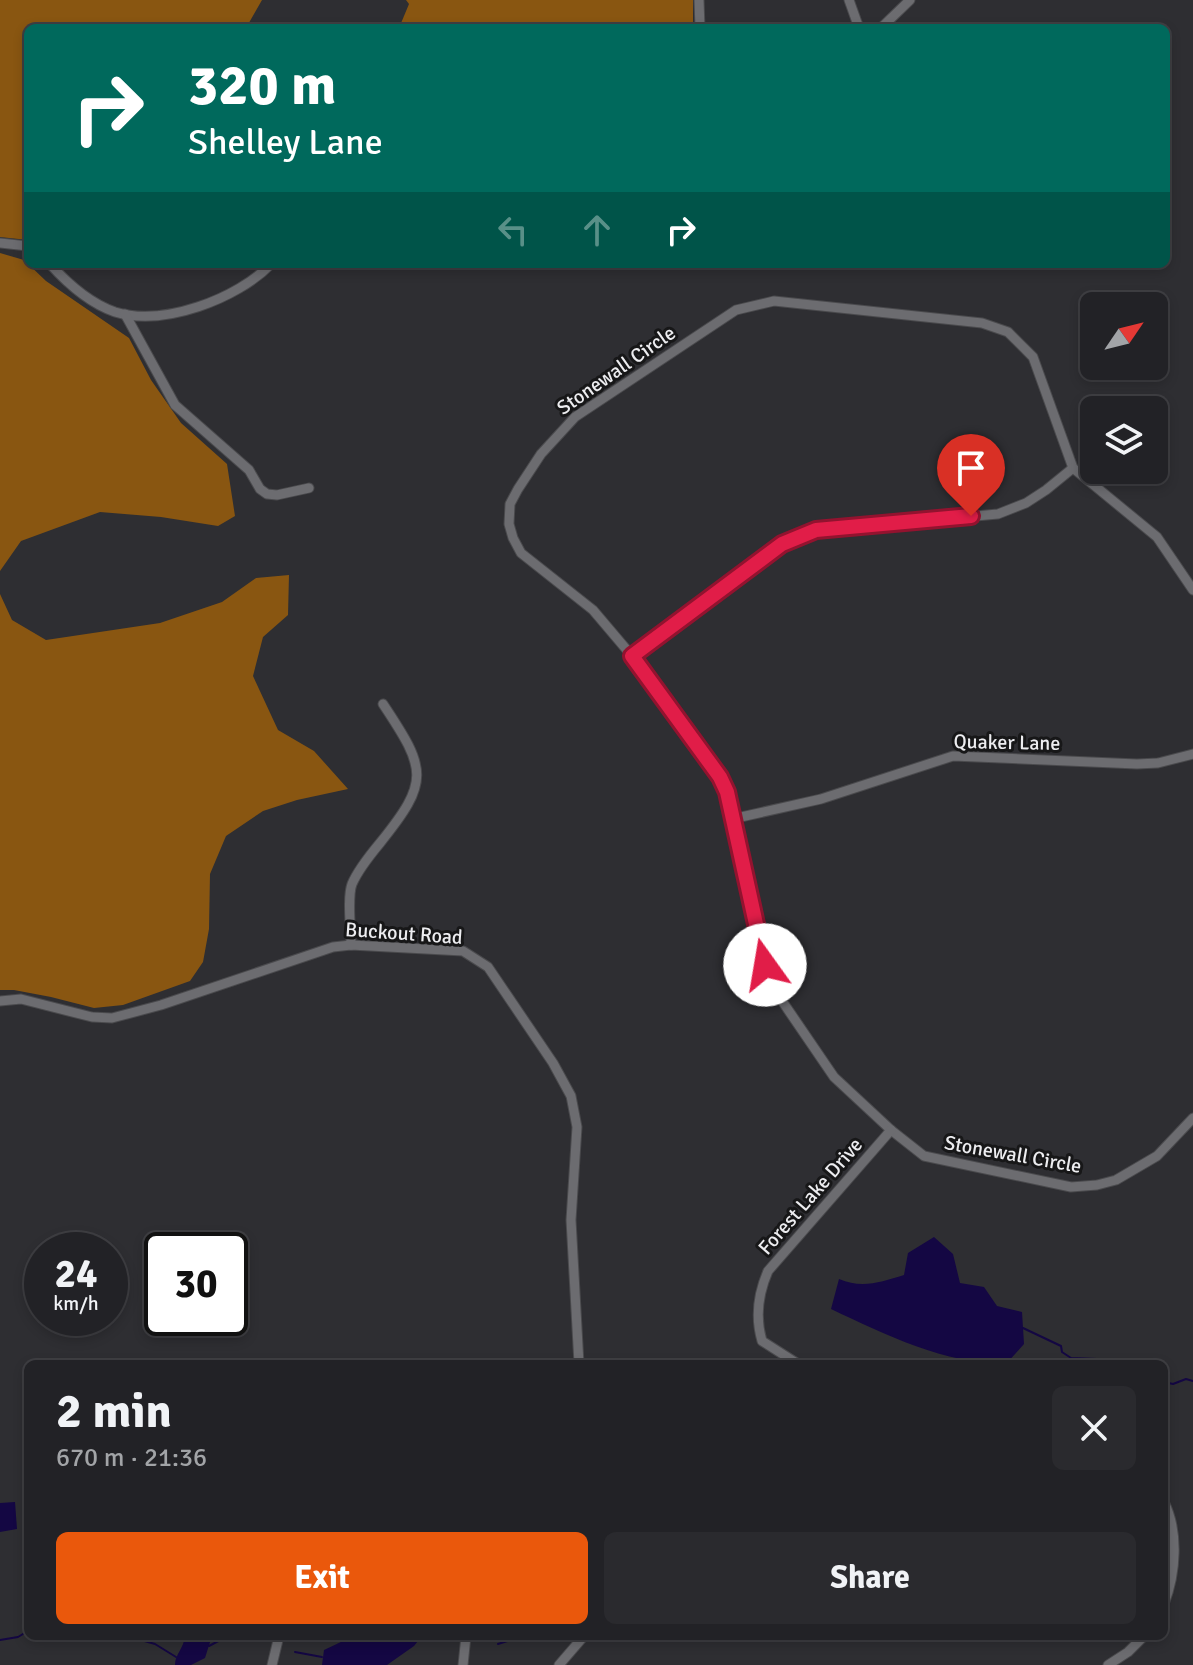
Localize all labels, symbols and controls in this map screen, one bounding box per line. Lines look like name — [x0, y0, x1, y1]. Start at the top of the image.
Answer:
text: 320 m — [188, 51, 336, 120]
icon: right — [56, 56, 160, 160]
text: Shelley Lane — [188, 120, 383, 165]
icon: left — [491, 208, 535, 252]
icon: ahead — [575, 208, 619, 252]
icon: right — [659, 208, 703, 252]
north arrow — [1080, 292, 1168, 380]
map controls — [1080, 292, 1168, 484]
street label: Stonewall Circle — [552, 320, 680, 420]
button: layers — [1080, 396, 1168, 484]
pin — [937, 434, 1005, 516]
icon: arrive — [949, 446, 993, 490]
street label: Quaker Lane — [953, 729, 1061, 756]
street label: Buckout Road — [344, 917, 463, 950]
position arrow — [723, 923, 807, 1007]
street label: Stonewall Circle — [942, 1130, 1083, 1179]
street label: Forest Lake Drive — [753, 1133, 868, 1260]
speed limit sign: 30 — [144, 1232, 248, 1336]
text: 24 — [54, 1249, 98, 1299]
text: km/h — [53, 1291, 99, 1316]
text: 2 min — [56, 1382, 172, 1441]
button: close — [1052, 1386, 1136, 1470]
text: 670 m · 21:36 — [56, 1442, 207, 1474]
button: Exit — [56, 1532, 588, 1624]
button: Share — [604, 1532, 1136, 1624]

